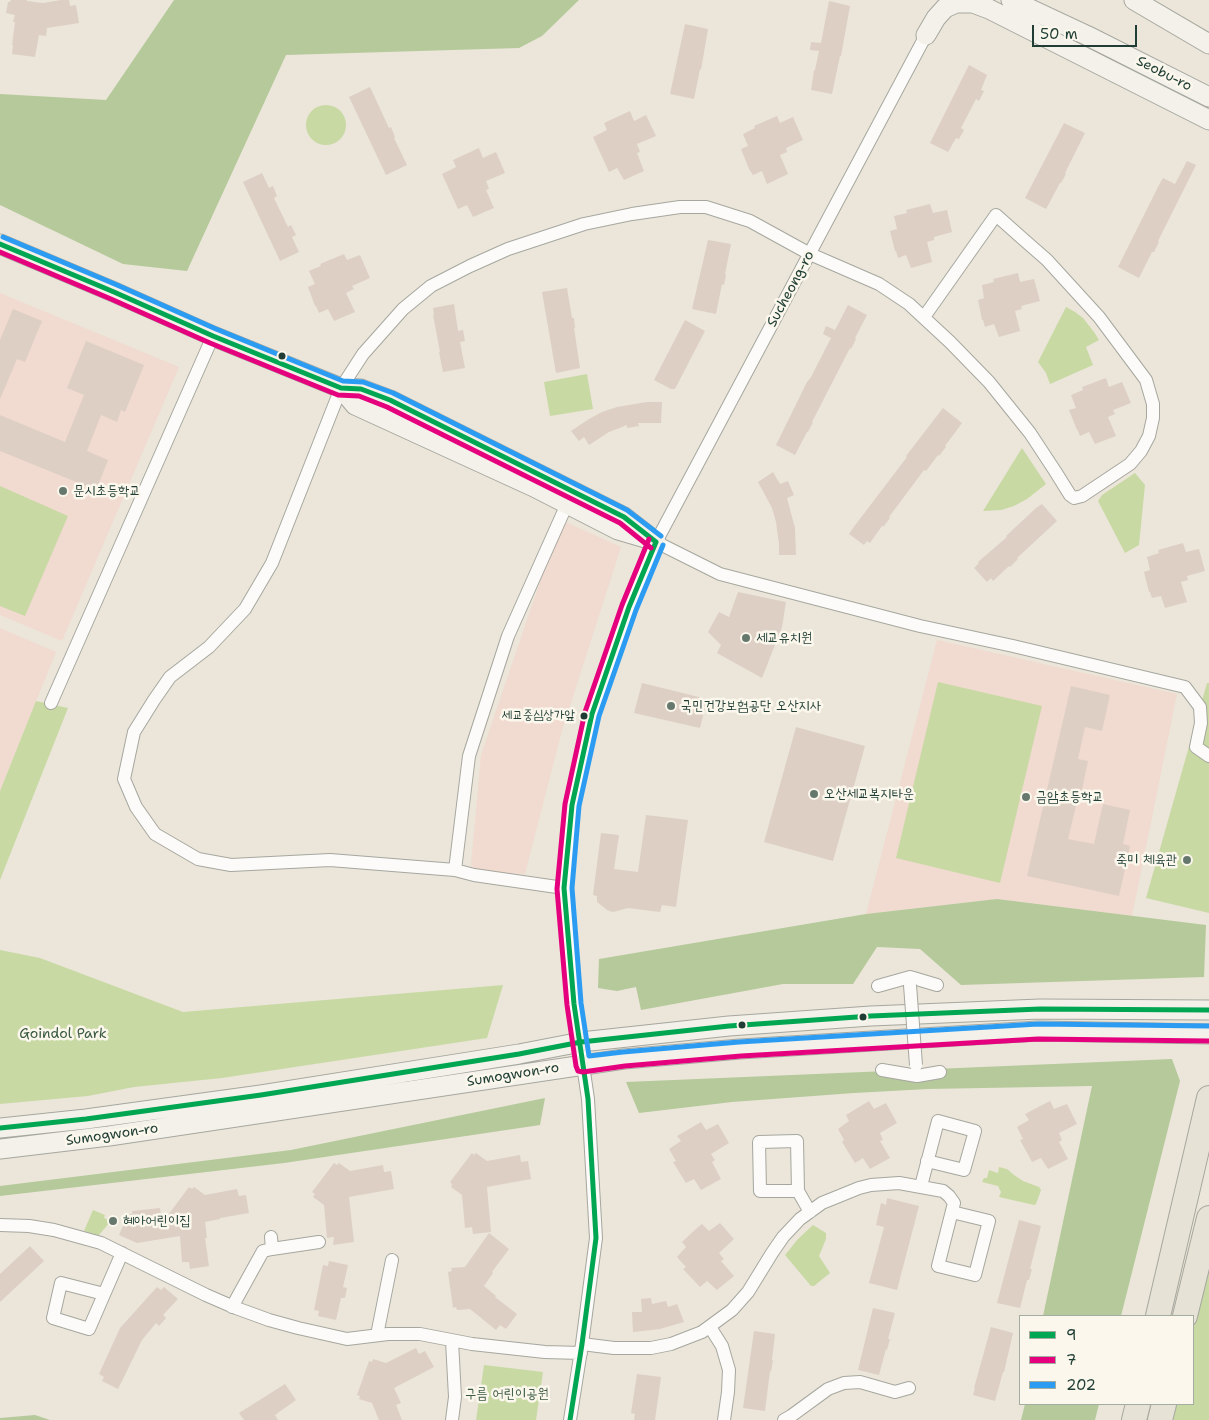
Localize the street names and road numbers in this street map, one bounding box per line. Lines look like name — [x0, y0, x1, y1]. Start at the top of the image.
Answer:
street label: Seobu-ro — [1133, 53, 1195, 95]
street label: Sucheong-ro — [764, 248, 818, 330]
street label: Sumogwon-ro — [466, 1059, 560, 1091]
street label: Sumogwon-ro — [65, 1120, 159, 1150]

